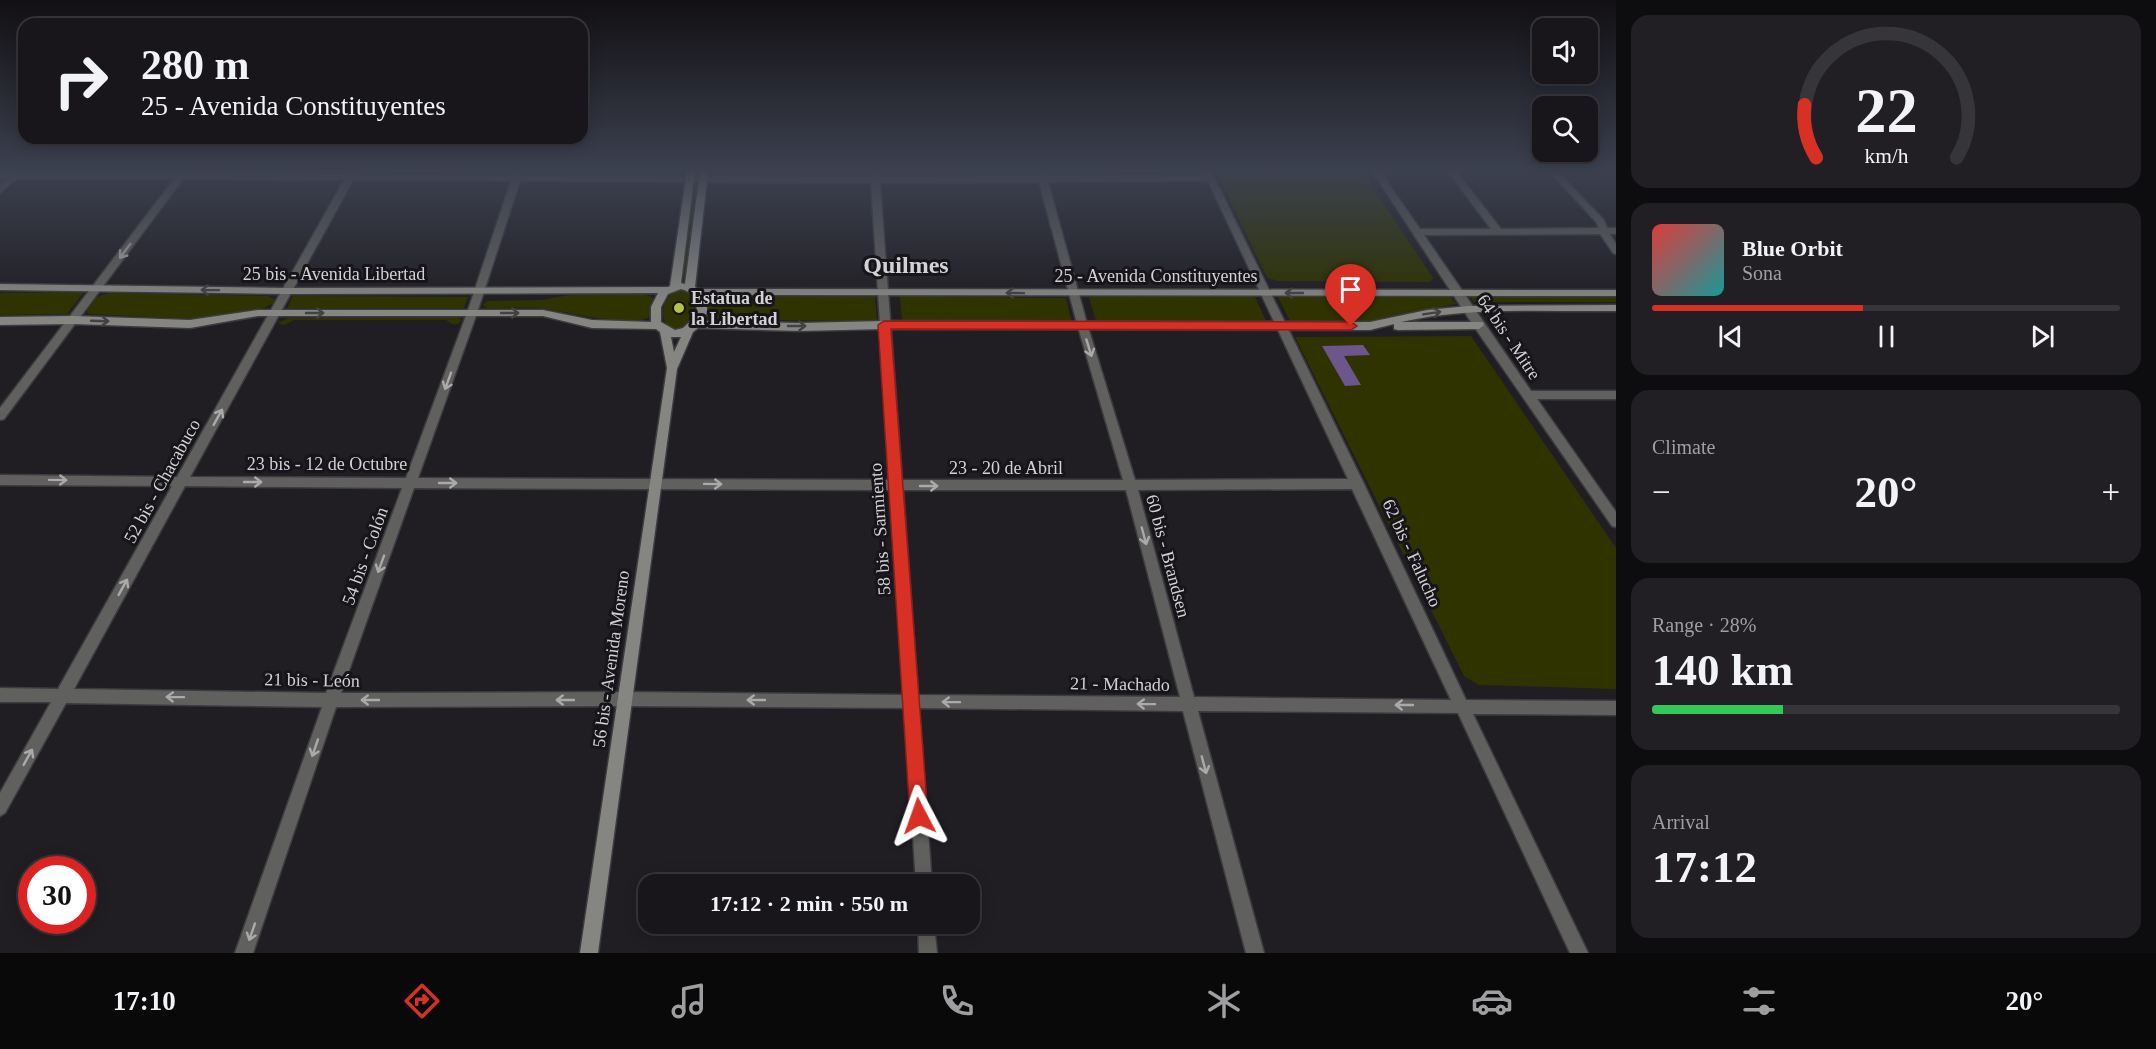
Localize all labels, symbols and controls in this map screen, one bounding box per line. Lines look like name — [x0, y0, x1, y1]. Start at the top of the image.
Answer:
map controls — [1532, 18, 1598, 162]
button: sound — [1532, 18, 1598, 84]
icon: right — [42, 42, 120, 120]
text: 280 m — [141, 42, 250, 88]
text: 22 — [1855, 76, 1917, 145]
text: 25 - Avenida Constituyentes — [141, 91, 446, 121]
button: search — [1532, 96, 1598, 162]
text: km/h — [1864, 145, 1908, 169]
text: Blue Orbit — [1742, 236, 1843, 261]
one-way arrow — [118, 242, 131, 258]
district label: Quilmes — [863, 252, 949, 278]
text: Sona — [1742, 262, 1782, 284]
street label: 25 bis - Avenida Libertad — [243, 264, 425, 284]
pin — [1325, 264, 1376, 326]
street label: 25 - Avenida Constituyentes — [1054, 266, 1258, 286]
icon: arrive — [1334, 273, 1367, 306]
one-way arrow — [200, 284, 220, 296]
one-way arrow — [1006, 287, 1026, 298]
one-way arrow — [1285, 287, 1305, 299]
place label: Estatua de la Libertad — [691, 288, 778, 329]
street label: 64 bis - Mitre — [1473, 291, 1545, 383]
marker: Estatua de la Libertad — [672, 301, 686, 315]
one-way arrow — [305, 307, 325, 319]
one-way arrow — [500, 307, 520, 319]
one-way arrow — [1422, 308, 1441, 319]
one-way arrow — [90, 315, 110, 326]
icon: previous — [1714, 320, 1747, 353]
icon: pause — [1870, 320, 1903, 353]
icon: next — [2026, 320, 2059, 353]
one-way arrow — [787, 321, 807, 332]
one-way arrow — [1084, 338, 1095, 357]
one-way arrow — [441, 371, 452, 390]
one-way arrow — [213, 408, 224, 426]
street label: 52 bis - Chacabuco — [120, 416, 204, 546]
text: Climate — [1652, 436, 1715, 458]
street label: 23 bis - 12 de Octubre — [247, 454, 407, 474]
street label: 23 - 20 de Abril — [949, 458, 1063, 478]
street label: 58 bis - Sarmiento — [865, 462, 895, 596]
text: 20° — [1855, 467, 1918, 517]
one-way arrow — [48, 474, 68, 486]
text: − — [1652, 474, 1671, 510]
text: + — [2101, 474, 2120, 510]
one-way arrow — [243, 476, 263, 488]
one-way arrow — [438, 477, 458, 489]
one-way arrow — [703, 478, 723, 490]
one-way arrow — [919, 481, 939, 492]
street label: 60 bis - Brandsen — [1142, 492, 1194, 620]
street label: 62 bis - Falucho — [1378, 496, 1446, 610]
street label: 54 bis - Colón — [338, 504, 392, 608]
one-way arrow — [1138, 526, 1150, 545]
one-way arrow — [375, 555, 386, 573]
street label: 56 bis - Avenida Moreno — [589, 569, 633, 749]
one-way arrow — [117, 579, 129, 596]
text: Range · 28% — [1652, 614, 1756, 636]
text: 140 km — [1652, 645, 1793, 695]
street label: 21 bis - León — [264, 669, 360, 691]
street label: 21 - Machado — [1070, 673, 1170, 695]
one-way arrow — [166, 692, 186, 703]
one-way arrow — [361, 694, 381, 706]
one-way arrow — [556, 694, 576, 706]
one-way arrow — [747, 694, 767, 706]
one-way arrow — [942, 696, 962, 708]
one-way arrow — [1137, 698, 1157, 710]
one-way arrow — [1395, 699, 1415, 711]
one-way arrow — [308, 738, 319, 757]
one-way arrow — [22, 749, 34, 766]
one-way arrow — [1199, 755, 1211, 774]
position arrow — [887, 784, 951, 848]
text: Arrival — [1652, 811, 1710, 833]
text: 17:12 — [1652, 842, 1757, 892]
speed limit sign: 30 — [18, 856, 96, 934]
text: 17:12 · 2 min · 550 m — [710, 891, 908, 916]
one-way arrow — [245, 922, 256, 941]
icon: directions — [401, 980, 443, 1022]
icon: music — [668, 980, 710, 1022]
icon: phone — [936, 980, 978, 1022]
icon: climate — [1203, 980, 1245, 1022]
icon: car — [1471, 980, 1513, 1022]
icon: filters — [1738, 980, 1780, 1022]
text: 17:10 — [113, 986, 176, 1016]
text: 20° — [2005, 986, 2043, 1016]

